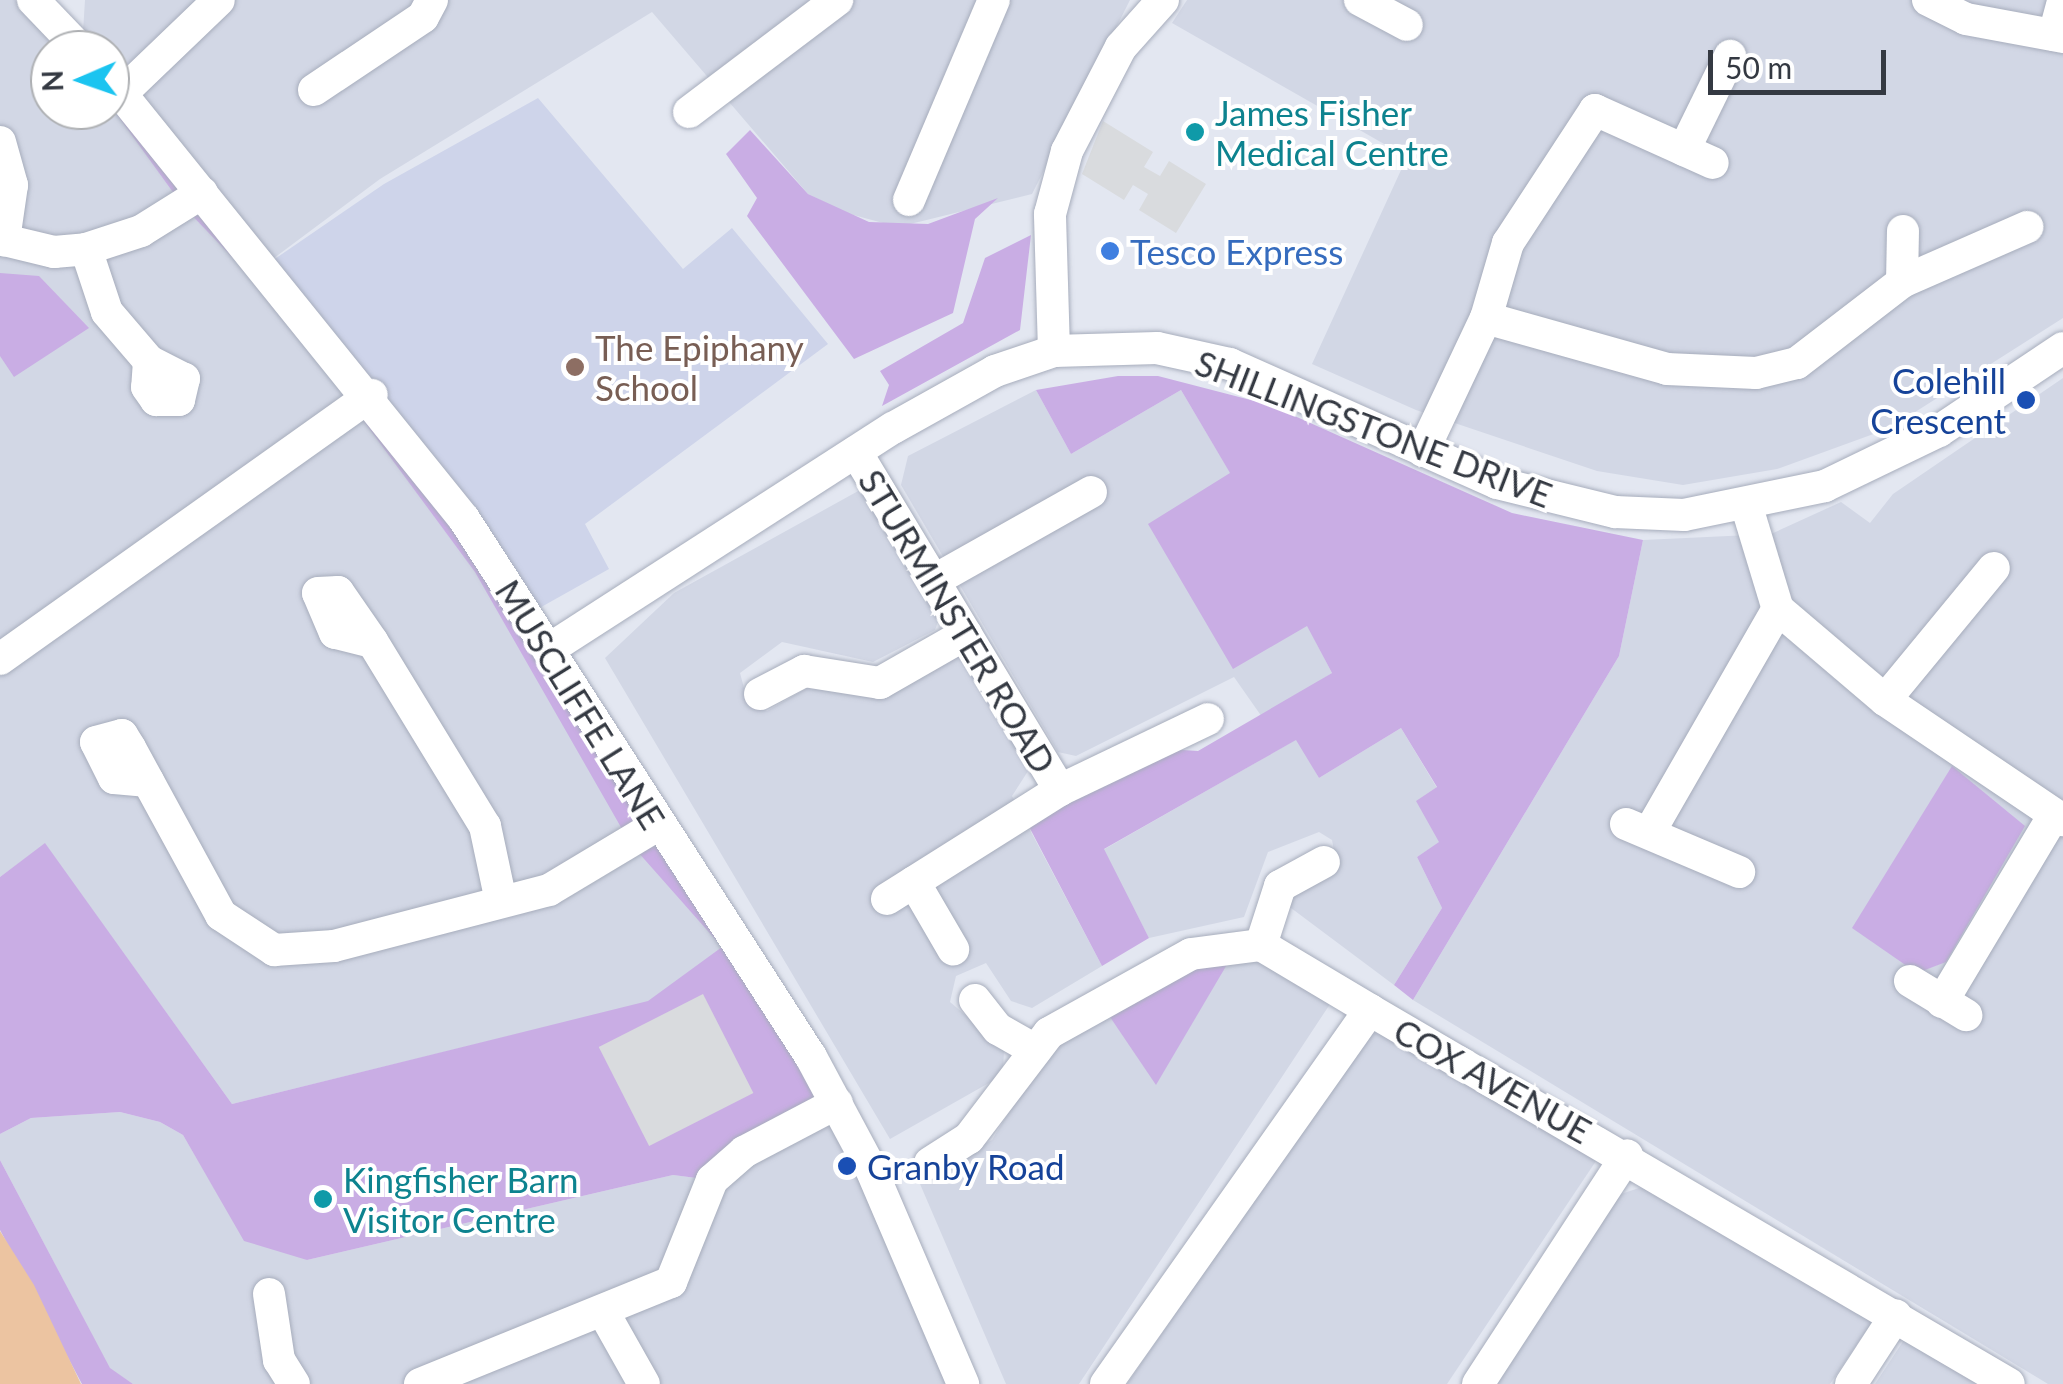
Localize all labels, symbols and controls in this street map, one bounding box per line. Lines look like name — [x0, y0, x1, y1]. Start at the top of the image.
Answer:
north arrow — [30, 30, 130, 130]
scale bar — [1713, 30, 1890, 92]
text: 50 m — [1725, 49, 1792, 85]
text: N — [35, 70, 69, 92]
place label: James Fisher Medical Centre — [1215, 91, 1449, 173]
marker: James Fisher Medical Centre — [1184, 121, 1206, 143]
place label: Tesco Express — [1130, 230, 1343, 272]
marker: Tesco Express — [1099, 240, 1121, 262]
place label: The Epiphany School — [595, 326, 804, 408]
street label: SHILLINGSTONE DRIVE — [1190, 341, 1558, 515]
marker: The Epiphany School — [564, 356, 586, 378]
place label: Colehill Crescent — [1870, 359, 2006, 441]
marker: Colehill Crescent — [2015, 389, 2037, 411]
street label: STURMINSTER ROAD — [851, 462, 1065, 780]
street label: MUSCLIFFE LANE — [487, 572, 675, 836]
street label: COX AVENUE — [1387, 1008, 1599, 1152]
place label: Granby Road — [867, 1145, 1065, 1187]
marker: Granby Road — [836, 1155, 858, 1177]
place label: Kingfisher Barn Visitor Centre — [343, 1158, 579, 1240]
marker: Kingfisher Barn Visitor Centre — [312, 1188, 334, 1210]

